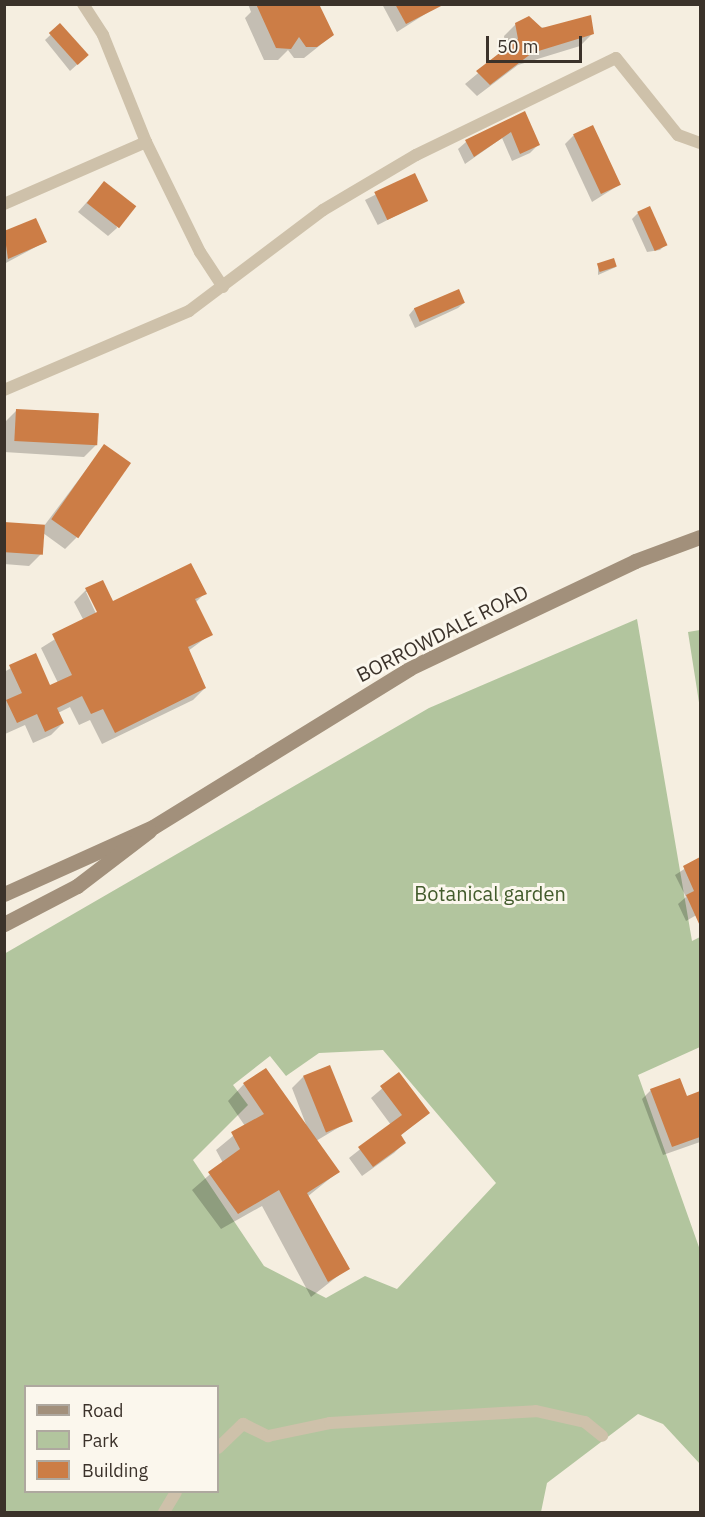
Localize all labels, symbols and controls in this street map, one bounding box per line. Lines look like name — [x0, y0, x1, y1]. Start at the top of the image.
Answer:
scale bar — [489, 24, 585, 62]
text: 50 m — [497, 35, 539, 58]
street label: BORROWDALE ROAD — [352, 579, 532, 687]
park label: Botanical garden — [414, 881, 566, 905]
legend — [24, 1385, 219, 1493]
text: Road — [82, 1399, 123, 1422]
text: Park — [82, 1429, 118, 1452]
text: Building — [82, 1459, 148, 1482]

